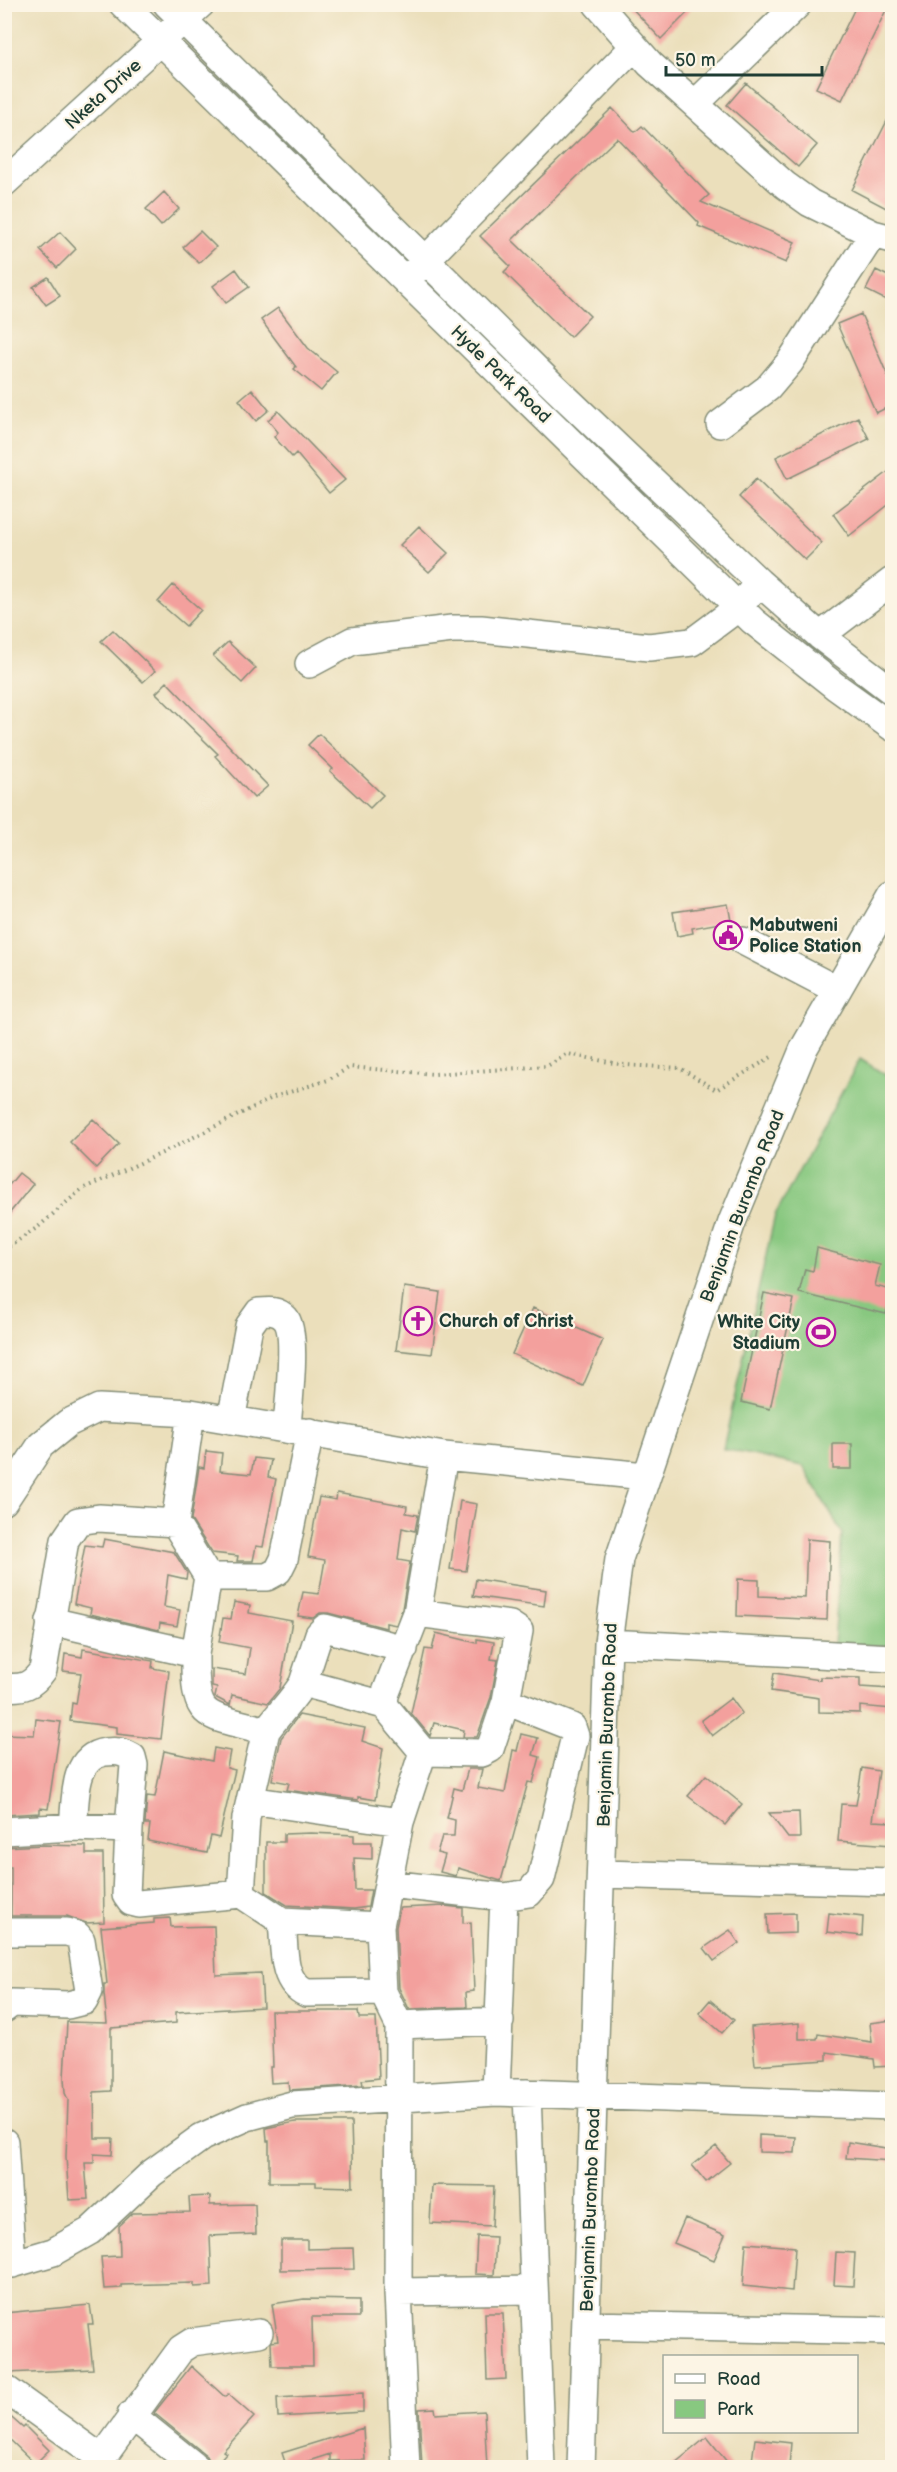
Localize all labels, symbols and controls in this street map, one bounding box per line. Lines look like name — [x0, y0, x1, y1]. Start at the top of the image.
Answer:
scale bar — [666, 39, 822, 77]
text: 50 m — [675, 50, 716, 71]
street label: Nketa Drive — [61, 55, 146, 134]
street label: Hyde Park Road — [446, 321, 555, 427]
place label: Mabutweni Police Station — [749, 915, 861, 957]
public building icon: Mabutweni Police Station — [712, 919, 744, 951]
street label: Benjamin Burombo Road — [696, 1107, 789, 1305]
church icon: Church of Christ — [402, 1305, 434, 1337]
place label: Church of Christ — [439, 1311, 574, 1332]
place label: White City Stadium — [717, 1312, 801, 1354]
sports icon: White City Stadium — [805, 1316, 837, 1348]
street label: Benjamin Burombo Road — [593, 1623, 622, 1827]
street label: Benjamin Burombo Road — [576, 2108, 605, 2312]
legend — [663, 2355, 858, 2433]
text: Road — [717, 2369, 761, 2390]
text: Park — [717, 2399, 753, 2420]

